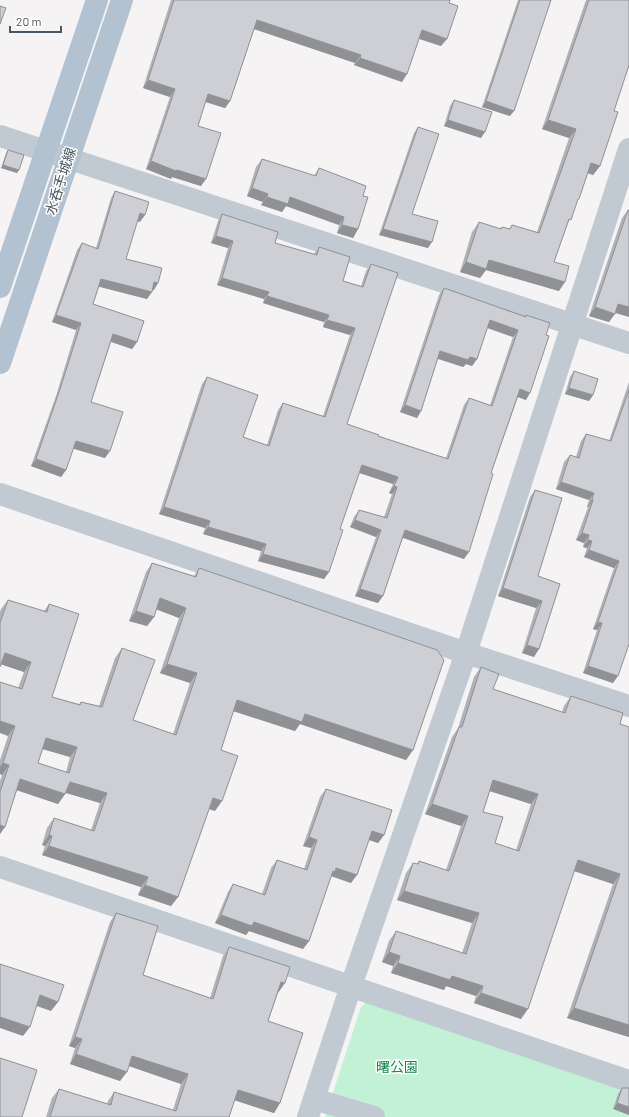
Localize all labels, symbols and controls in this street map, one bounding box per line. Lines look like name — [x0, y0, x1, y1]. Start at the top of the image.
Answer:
scale bar — [10, 8, 61, 34]
text: 20 m — [16, 14, 42, 28]
street label: 水呑手城線 — [41, 145, 79, 217]
park label: 曙公園 — [376, 1058, 418, 1075]

